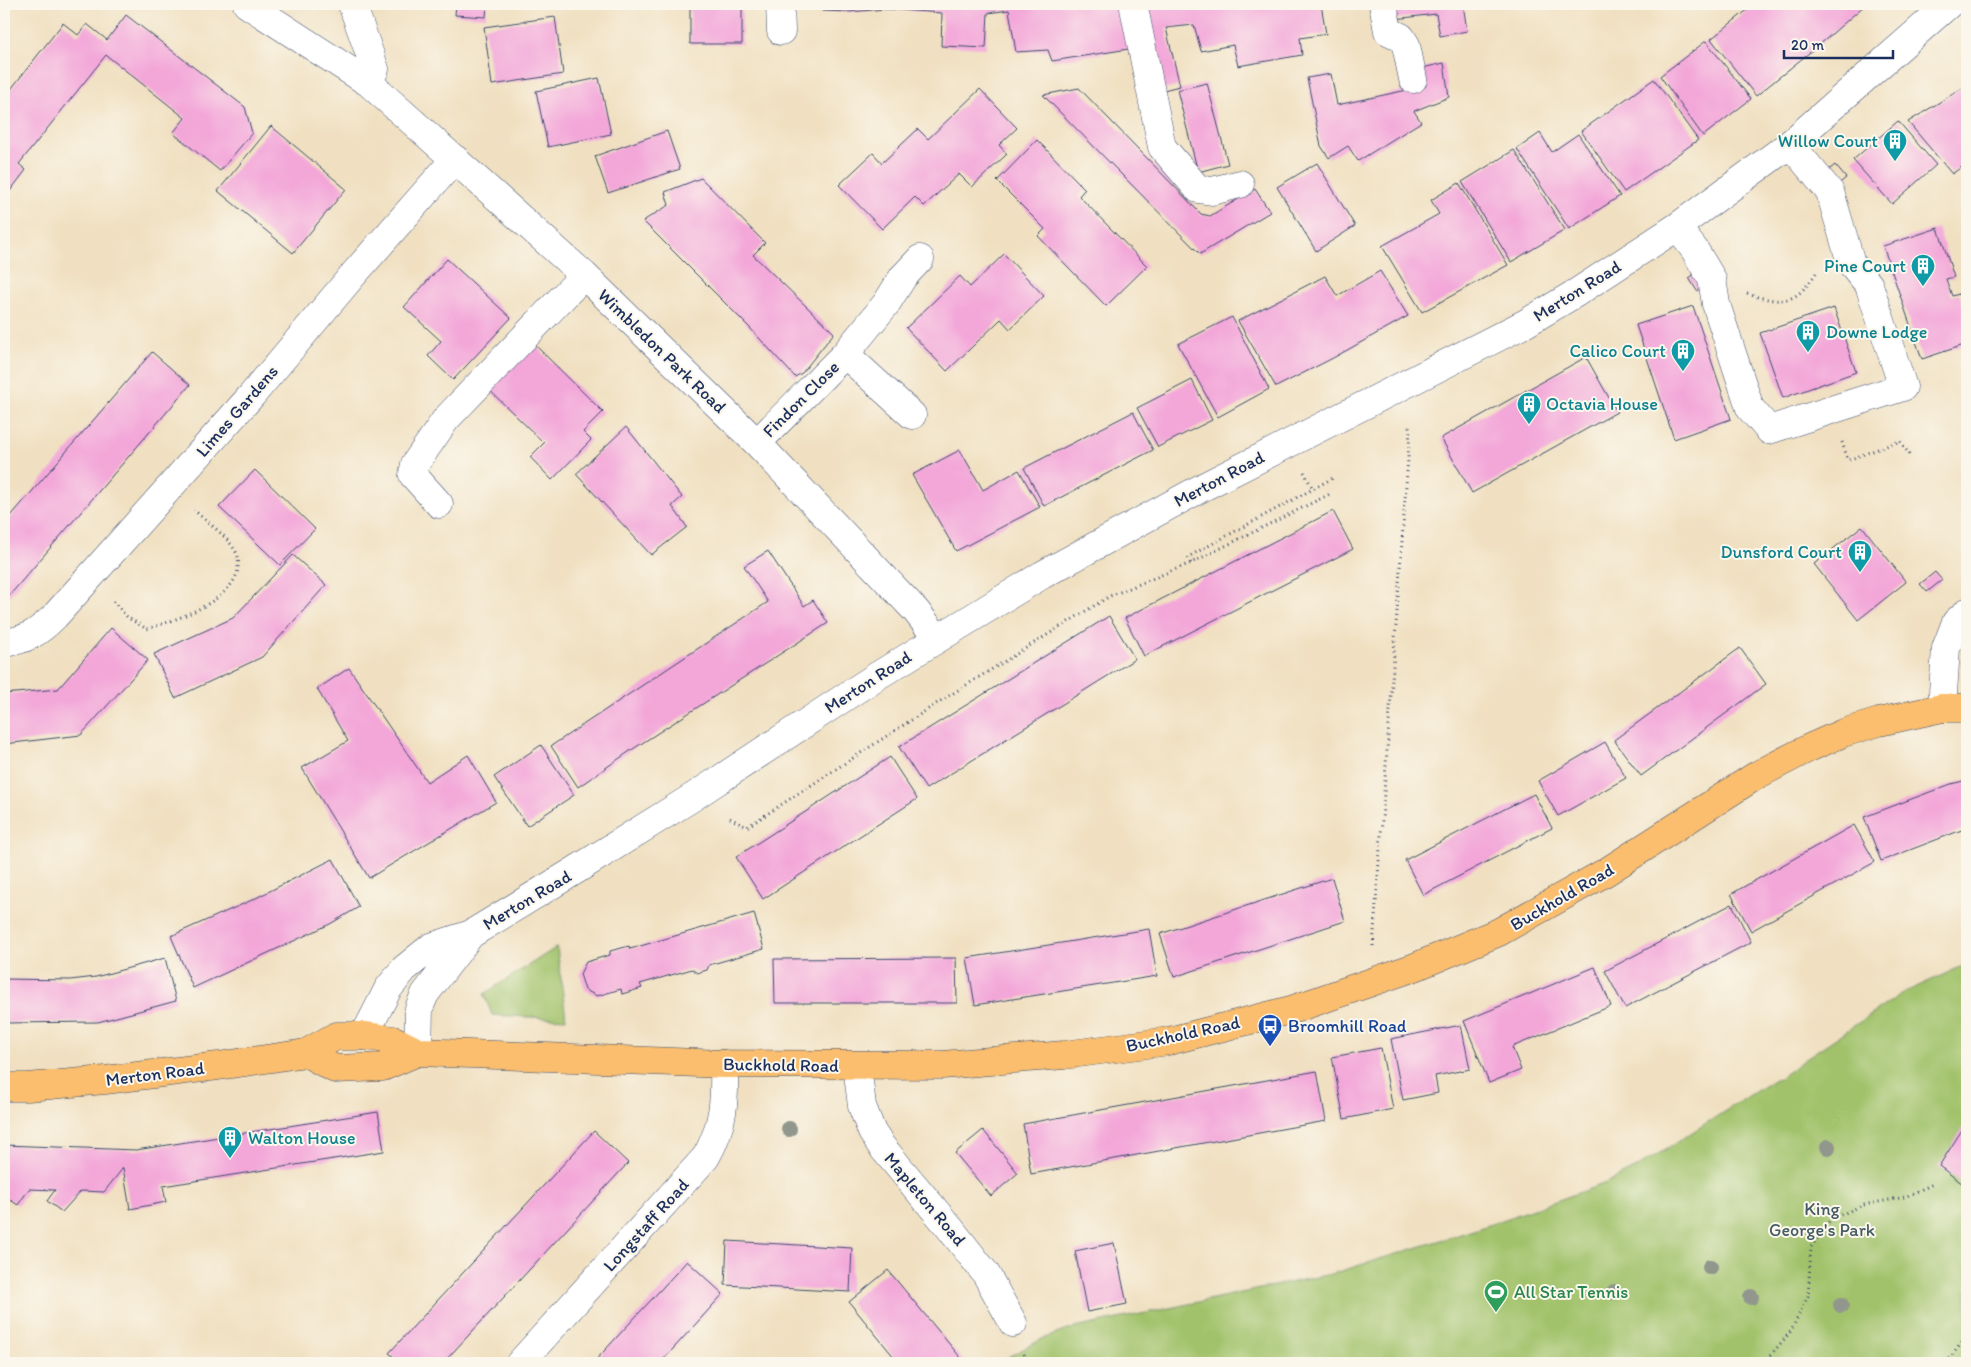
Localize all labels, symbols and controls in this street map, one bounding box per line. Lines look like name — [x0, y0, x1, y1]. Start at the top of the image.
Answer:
scale bar — [1784, 28, 1892, 60]
text: 20 m — [1791, 36, 1825, 54]
building icon: Willow Court — [1882, 128, 1908, 162]
place label: Willow Court — [1778, 130, 1878, 152]
building icon: Pine Court — [1910, 253, 1936, 287]
street label: Merton Road — [1529, 255, 1625, 327]
place label: Pine Court — [1824, 255, 1906, 277]
street label: Wimbledon Park Road — [593, 284, 731, 418]
building icon: Downe Lodge — [1795, 319, 1821, 353]
place label: Downe Lodge — [1826, 321, 1927, 343]
building icon: Calico Court — [1670, 338, 1696, 372]
place label: Calico Court — [1569, 340, 1666, 362]
street label: Findon Close — [758, 356, 844, 442]
street label: Limes Gardens — [191, 361, 283, 461]
building icon: Octavia House — [1516, 391, 1542, 425]
place label: Octavia House — [1546, 393, 1658, 415]
street label: Merton Road — [1170, 446, 1268, 512]
building icon: Dunsford Court — [1847, 539, 1873, 573]
place label: Dunsford Court — [1721, 541, 1842, 563]
street label: Merton Road — [820, 646, 916, 718]
street label: Buckhold Road — [1506, 858, 1618, 935]
street label: Merton Road — [479, 865, 575, 935]
street label: Buckhold Road — [1124, 1011, 1242, 1057]
bus stop icon: Broomhill Road — [1257, 1013, 1283, 1047]
place label: Broomhill Road — [1288, 1015, 1407, 1037]
street label: Buckhold Road — [723, 1053, 839, 1077]
street label: Merton Road — [104, 1057, 206, 1091]
building icon: Walton House — [217, 1125, 243, 1159]
place label: Walton House — [248, 1127, 355, 1149]
street label: Mapleton Road — [880, 1148, 971, 1251]
street label: Longstaff Road — [598, 1174, 694, 1276]
park label: King George's Park — [1769, 1198, 1875, 1241]
sports icon: All Star Tennis — [1483, 1279, 1509, 1313]
place label: All Star Tennis — [1514, 1281, 1628, 1303]

